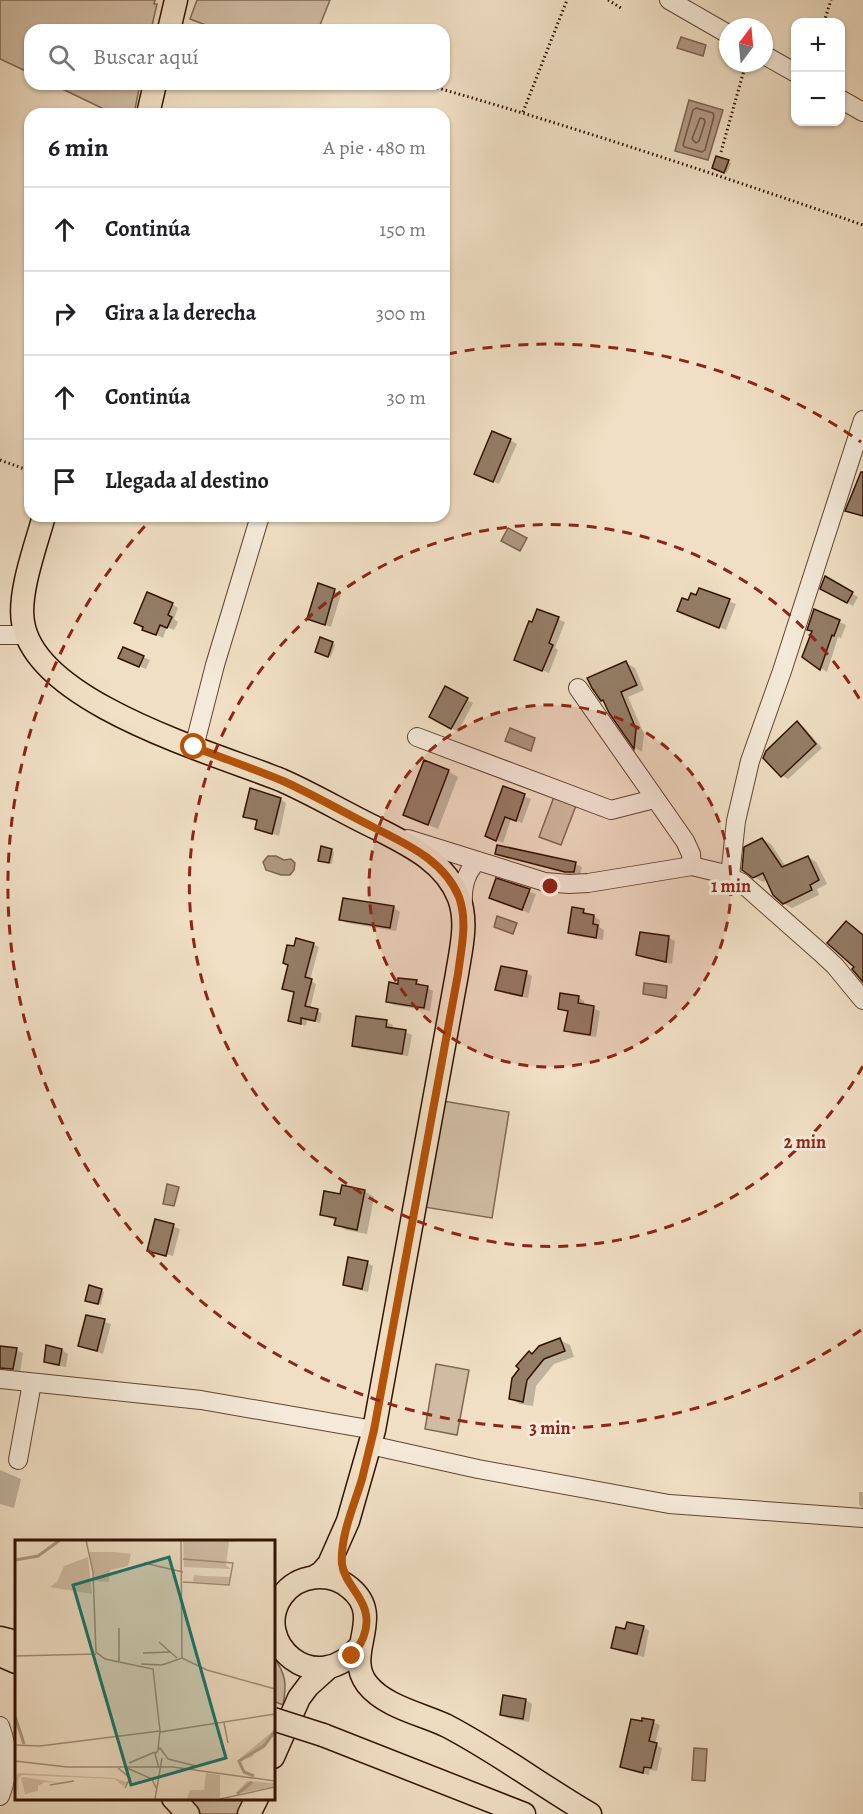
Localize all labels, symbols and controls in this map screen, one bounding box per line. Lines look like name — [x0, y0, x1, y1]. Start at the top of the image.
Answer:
north arrow — [719, 18, 773, 72]
map controls — [791, 18, 845, 126]
button: + — [791, 18, 845, 72]
search box — [24, 24, 450, 90]
icon: search — [45, 41, 78, 74]
text: Buscar aquí — [93, 42, 199, 72]
button: − — [791, 72, 845, 126]
text: 6 min — [48, 130, 109, 165]
text: A pie · 480 m — [323, 134, 426, 161]
icon: ahead — [48, 213, 81, 246]
text: Continúa — [105, 214, 191, 244]
text: 150 m — [379, 216, 426, 243]
icon: right — [48, 297, 81, 330]
text: Gira a la derecha — [105, 298, 256, 328]
text: 300 m — [376, 300, 426, 327]
icon: ahead — [48, 381, 81, 414]
text: Continúa — [105, 382, 191, 412]
text: 30 m — [386, 384, 426, 411]
icon: arrive — [48, 465, 81, 498]
text: Llegada al destino — [105, 466, 269, 496]
route start — [180, 733, 206, 759]
text: 1 min — [711, 874, 751, 898]
centre of rings — [540, 876, 560, 896]
text: 2 min — [784, 1130, 826, 1154]
text: 3 min — [529, 1416, 571, 1440]
inset map — [15, 1540, 274, 1799]
route end — [338, 1642, 364, 1668]

